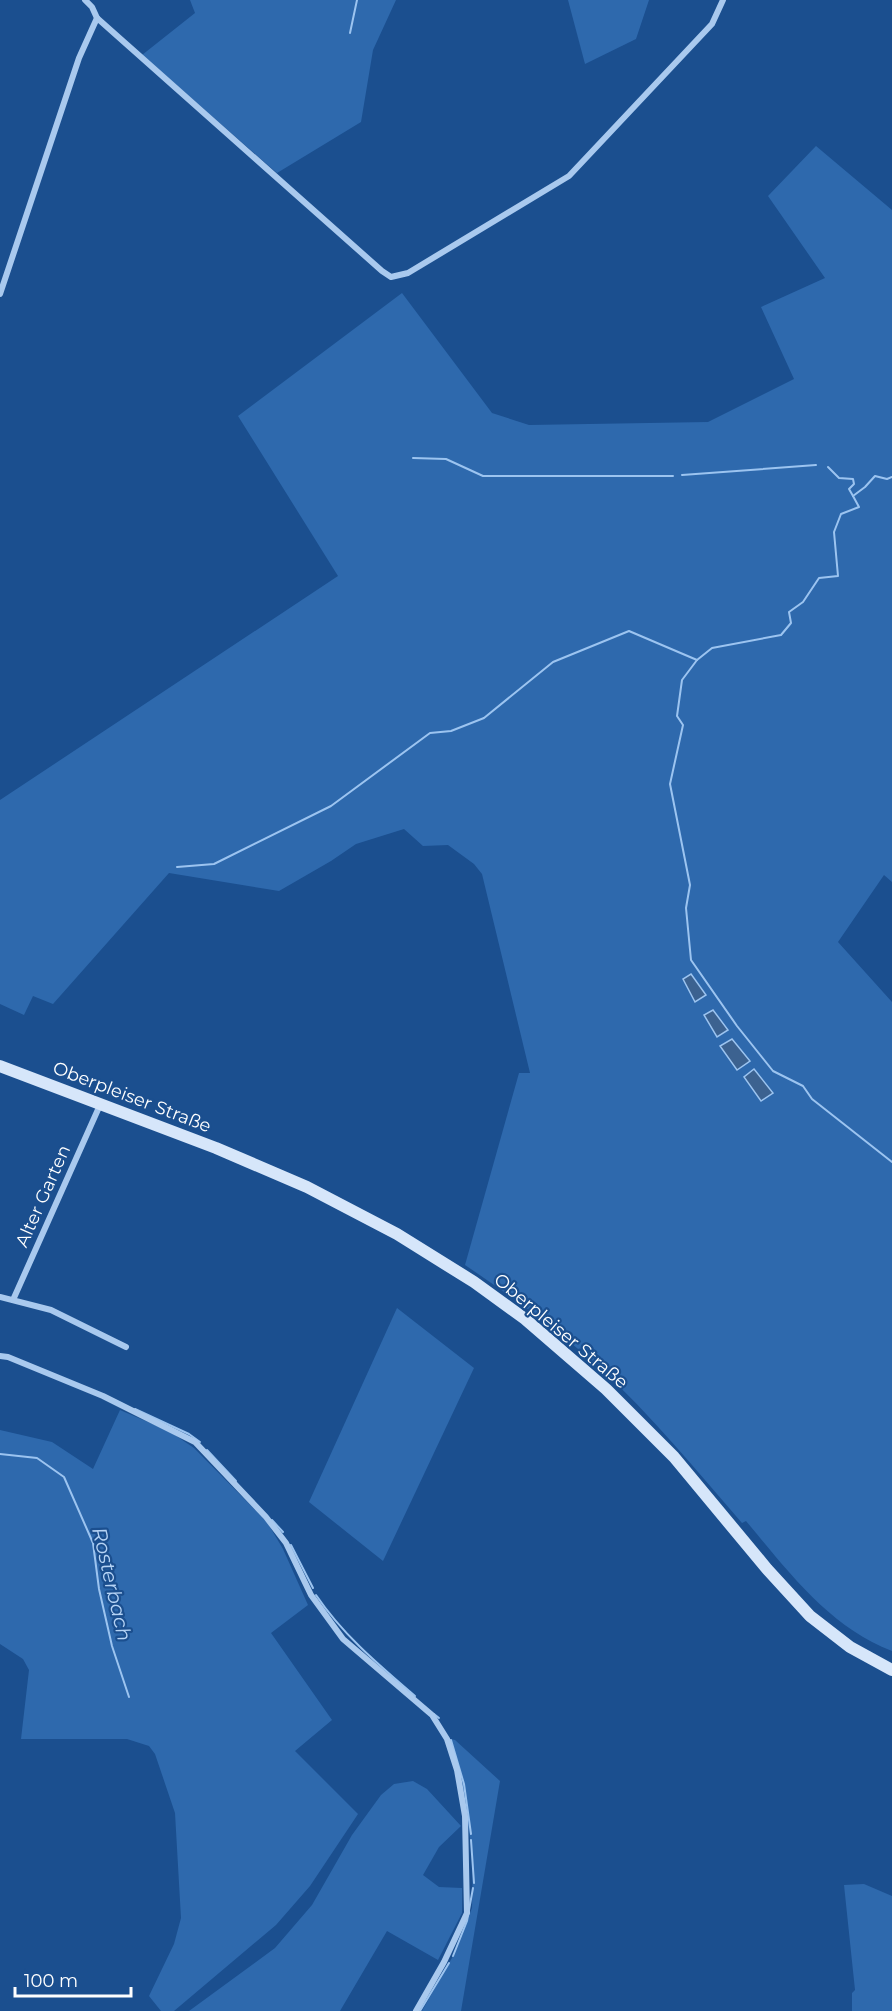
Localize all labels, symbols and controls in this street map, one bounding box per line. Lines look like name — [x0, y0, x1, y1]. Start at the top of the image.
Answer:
street label: Oberpleiser Straße — [50, 1057, 214, 1137]
street label: Alter Garten — [11, 1142, 75, 1250]
street label: Oberpleiser Straße — [490, 1269, 633, 1393]
water label: Rosterbach — [87, 1525, 137, 1643]
scale bar — [15, 1960, 130, 1998]
text: 100 m — [24, 1970, 78, 1992]

